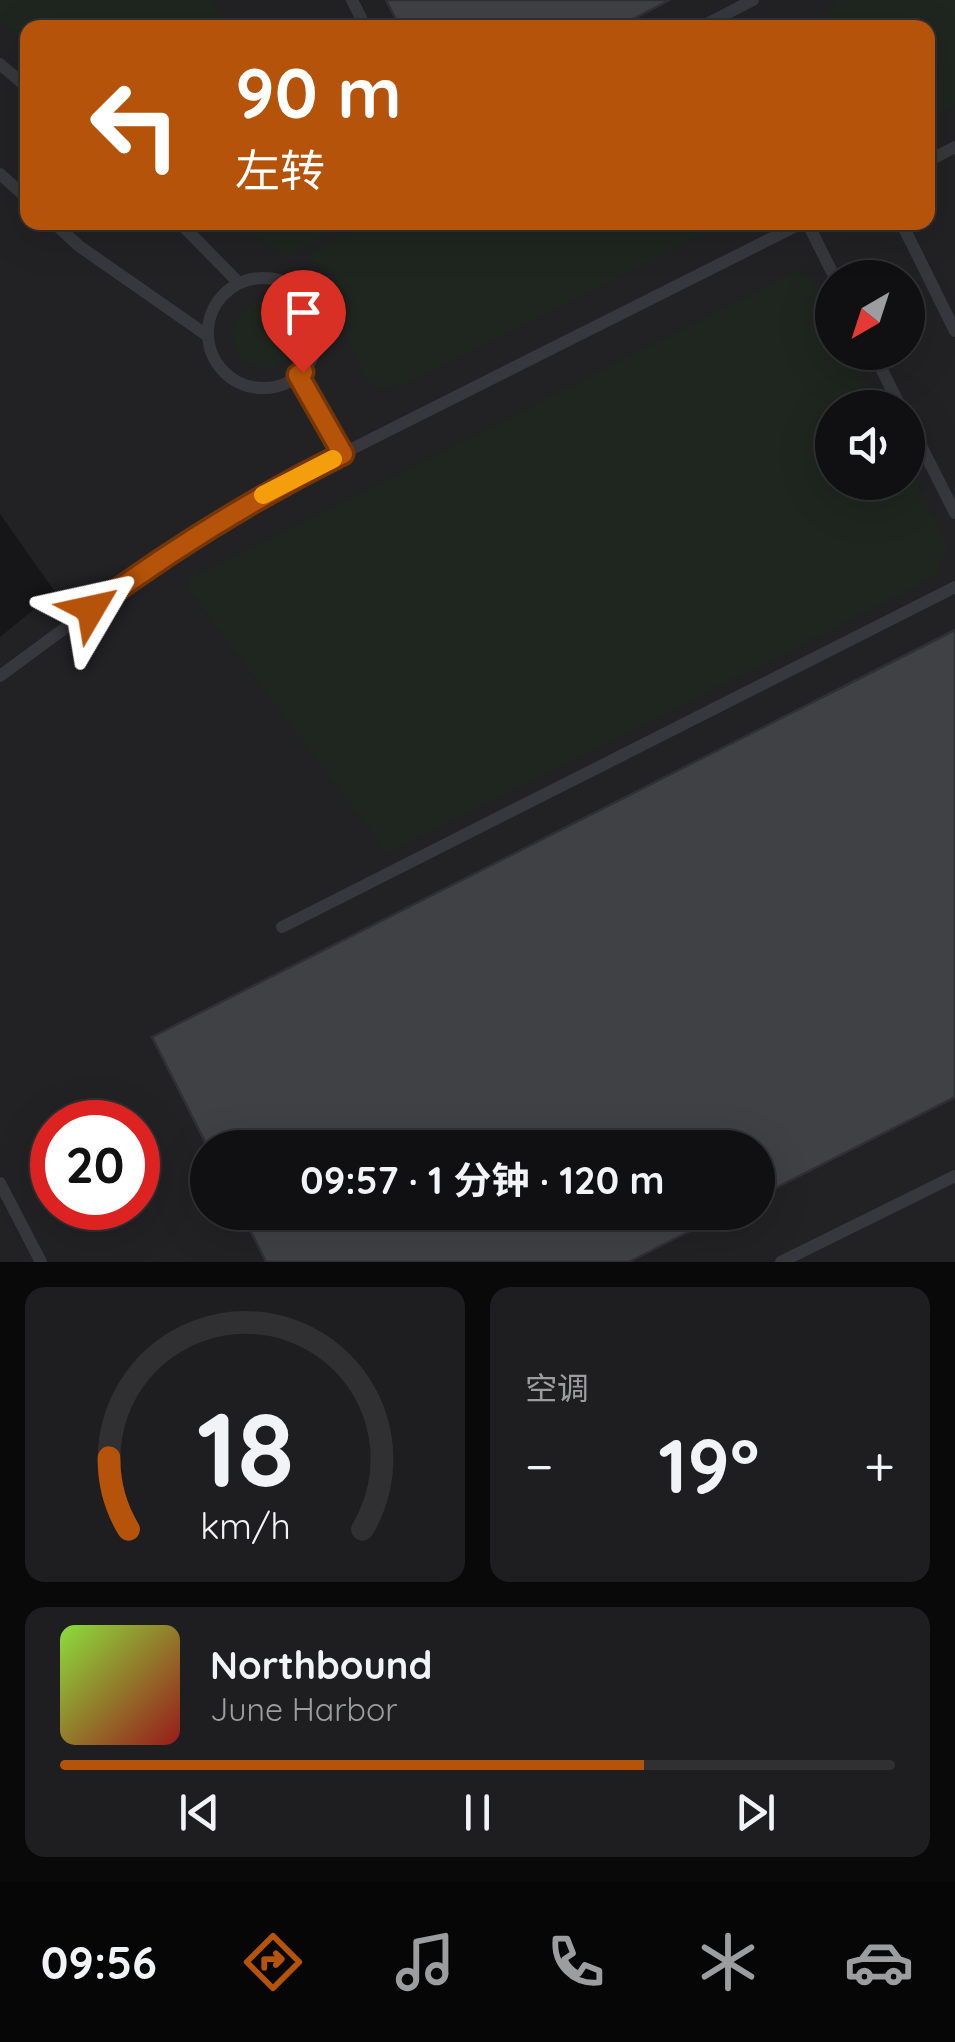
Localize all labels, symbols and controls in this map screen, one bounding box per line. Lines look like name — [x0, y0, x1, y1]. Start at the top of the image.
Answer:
text: 90 m — [235, 48, 402, 136]
icon: left — [70, 60, 200, 190]
text: 左转 — [235, 142, 325, 198]
north arrow — [815, 260, 925, 370]
map controls — [815, 260, 925, 500]
pin — [261, 270, 346, 373]
icon: arrive — [276, 285, 331, 340]
button: sound — [815, 390, 925, 500]
position arrow — [39, 557, 143, 661]
speed limit sign: 20 — [30, 1100, 160, 1230]
text: 09:57 · 1 分钟 · 120 m — [300, 1156, 665, 1204]
text: 空调 — [525, 1368, 589, 1408]
text: 18 — [196, 1383, 294, 1513]
text: 19° — [658, 1418, 759, 1512]
text: − — [525, 1431, 554, 1500]
text: + — [864, 1431, 895, 1500]
text: km/h — [200, 1503, 290, 1548]
text: Northbound — [210, 1641, 432, 1689]
text: June Harbor — [210, 1689, 398, 1729]
icon: previous — [172, 1785, 227, 1840]
icon: pause — [450, 1785, 505, 1840]
icon: next — [728, 1785, 783, 1840]
icon: directions — [238, 1927, 308, 1997]
icon: music — [390, 1927, 460, 1997]
icon: phone — [541, 1927, 611, 1997]
icon: climate — [693, 1927, 763, 1997]
icon: car — [844, 1927, 914, 1997]
text: 09:56 — [41, 1934, 157, 1990]

